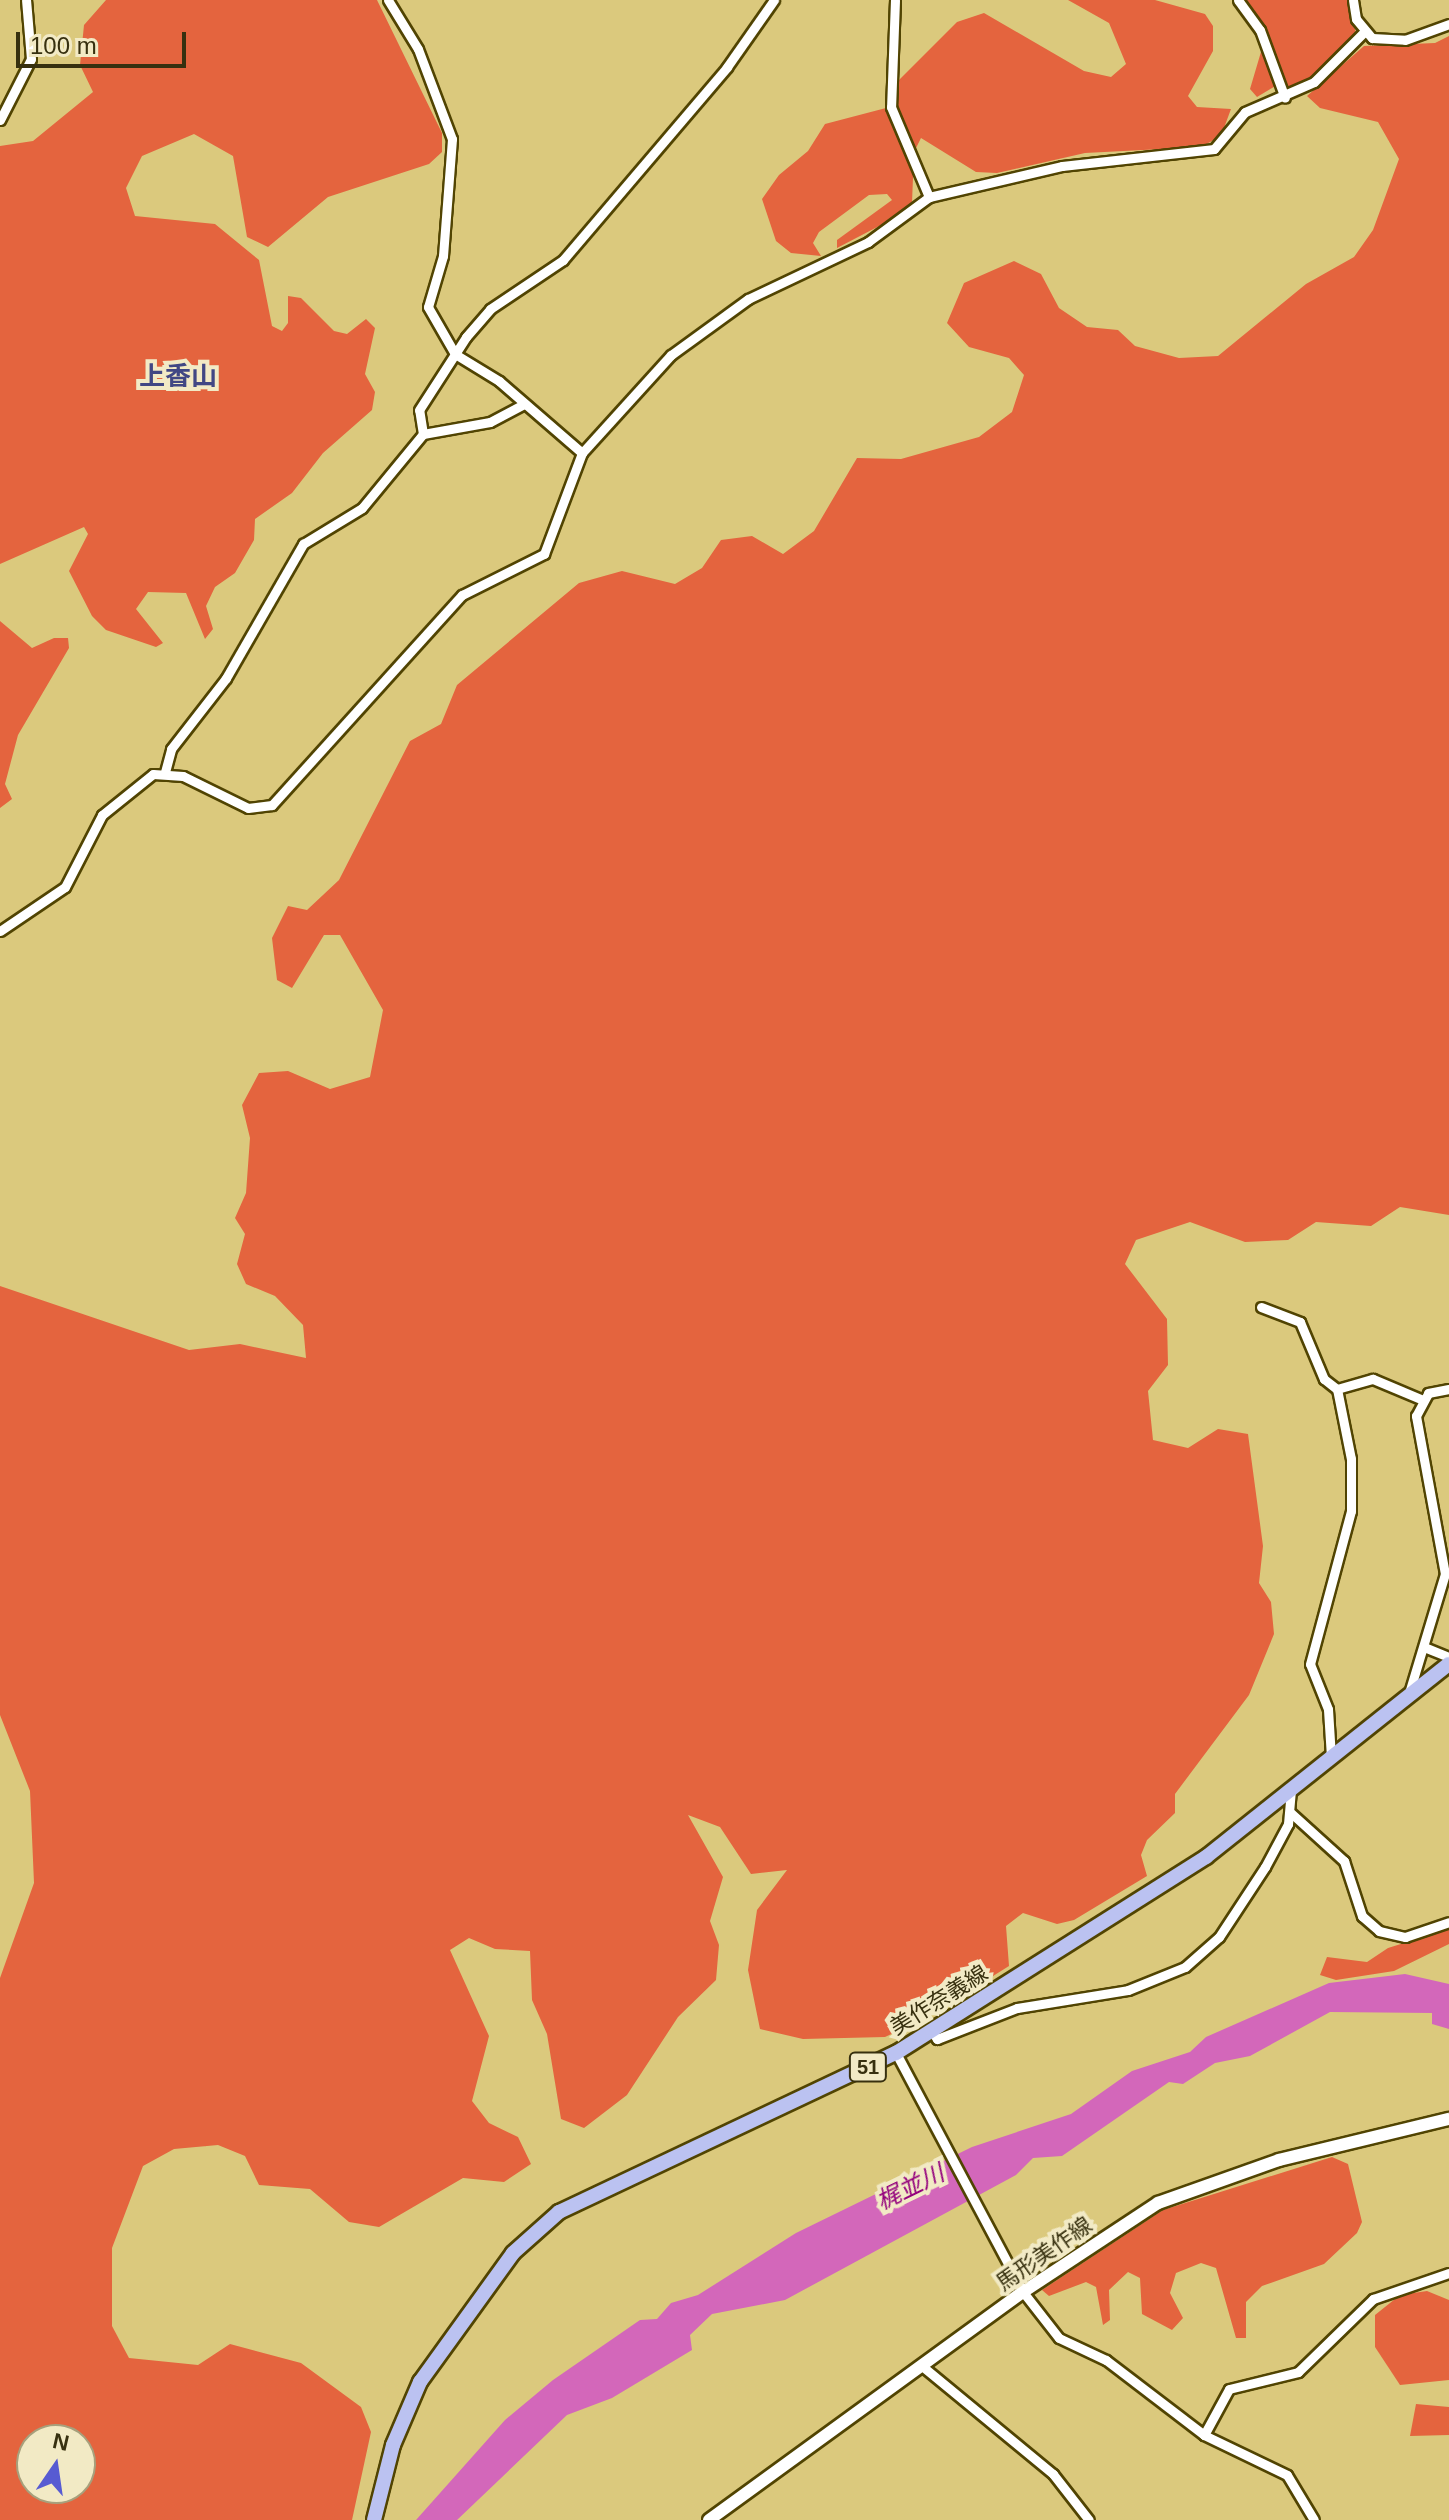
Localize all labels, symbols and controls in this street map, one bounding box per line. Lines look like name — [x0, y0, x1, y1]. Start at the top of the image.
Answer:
scale bar — [20, 16, 190, 66]
text: 100 m — [30, 32, 97, 59]
district label: 上香山 — [139, 361, 217, 393]
street label: 美作奈義線 — [885, 1960, 993, 2040]
road number: 51 — [848, 2051, 888, 2083]
water label: 梶並川 — [871, 2158, 949, 2216]
street label: 馬形美作線 — [991, 2212, 1097, 2296]
north arrow — [16, 2424, 96, 2504]
text: N — [51, 2428, 72, 2456]

